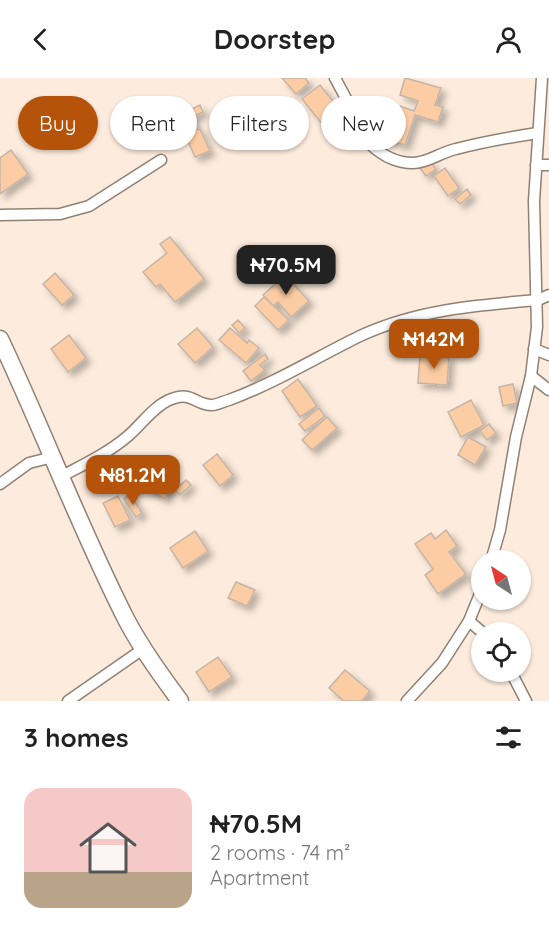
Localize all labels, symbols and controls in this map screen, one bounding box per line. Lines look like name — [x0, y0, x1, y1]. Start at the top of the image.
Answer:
text: Doorstep — [214, 22, 335, 56]
icon: back — [24, 23, 57, 56]
icon: person — [492, 23, 525, 56]
chip: Buy — [18, 96, 98, 150]
chip: Rent — [110, 96, 197, 150]
chip: Filters — [209, 96, 309, 150]
chip: New — [321, 96, 406, 150]
pin: ₦70.5M — [237, 245, 335, 296]
text: ₦70.5M — [251, 252, 321, 277]
pin: ₦142M — [392, 319, 476, 370]
text: ₦142M — [403, 326, 465, 351]
pin: ₦81.2M — [84, 455, 182, 506]
text: ₦81.2M — [100, 462, 166, 487]
north arrow — [471, 550, 531, 610]
map controls — [471, 550, 531, 682]
button: locate — [471, 622, 531, 682]
text: 3 homes — [24, 721, 129, 754]
icon: filters — [492, 721, 525, 754]
text: ₦70.5M — [210, 807, 302, 840]
icon: home — [72, 812, 144, 884]
text: 2 rooms · 74 m² — [210, 840, 350, 865]
text: Apartment — [210, 865, 310, 890]

